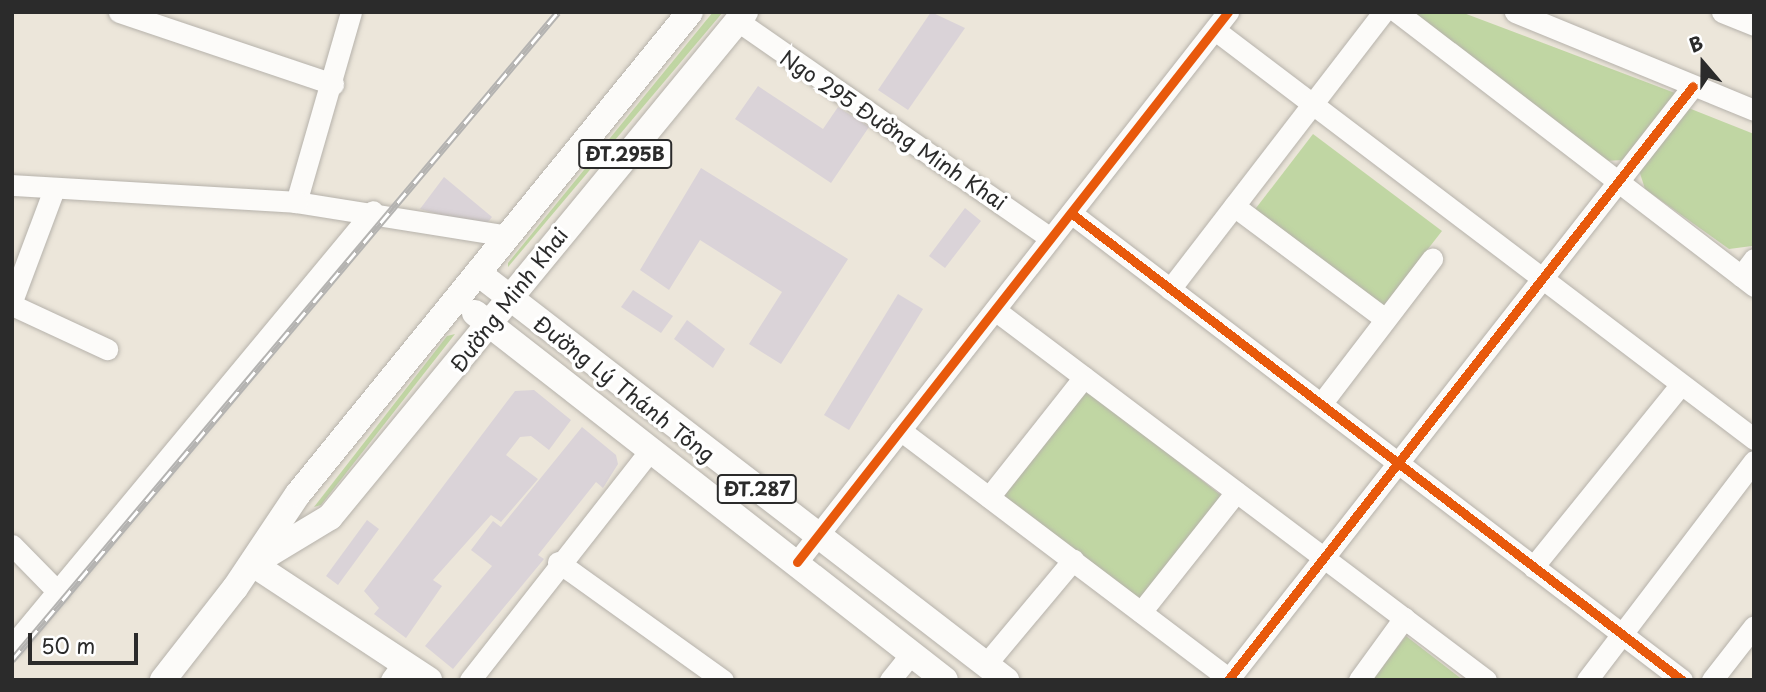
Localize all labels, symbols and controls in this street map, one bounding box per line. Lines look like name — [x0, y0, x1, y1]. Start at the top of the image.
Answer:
north arrow — [1668, 28, 1738, 98]
text: B — [1685, 28, 1707, 59]
street label: Ngo 295 Đường Minh Khai — [775, 43, 1013, 215]
road number: ĐT.295B — [578, 138, 672, 170]
street label: Đường Minh Khai — [444, 222, 572, 376]
street label: Đường Lý Thánh Tông — [530, 310, 720, 466]
road number: ĐT.287 — [717, 474, 797, 504]
scale bar — [32, 618, 142, 662]
text: 50 m — [41, 629, 95, 661]

